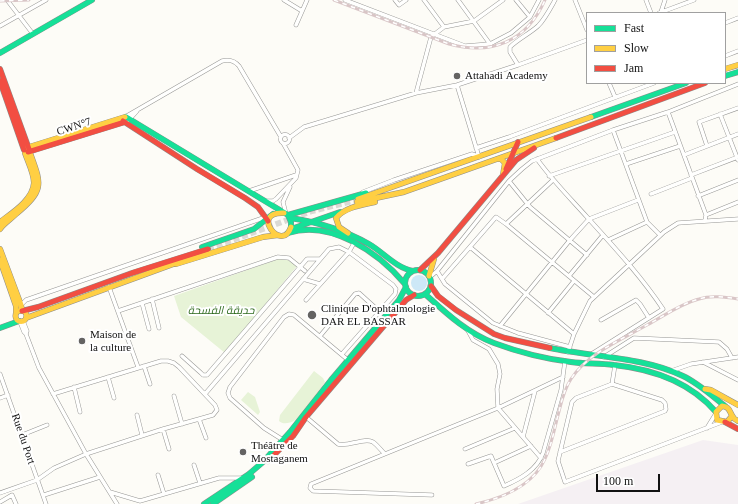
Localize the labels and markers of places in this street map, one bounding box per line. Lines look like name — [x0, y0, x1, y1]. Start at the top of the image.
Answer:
place label: Attahadi Academy — [465, 69, 548, 83]
marker: Attahadi Academy — [452, 71, 462, 81]
place label: Clinique D'ophtalmologie DAR EL BASSAR — [321, 302, 435, 328]
marker: Clinique D'ophtalmologie DAR EL BASSAR — [306, 309, 318, 321]
place label: Maison de la culture — [90, 328, 136, 354]
marker: Maison de la culture — [77, 336, 87, 346]
place label: Théâtre de Mostaganem — [251, 439, 308, 465]
marker: Théâtre de Mostaganem — [238, 447, 248, 457]

